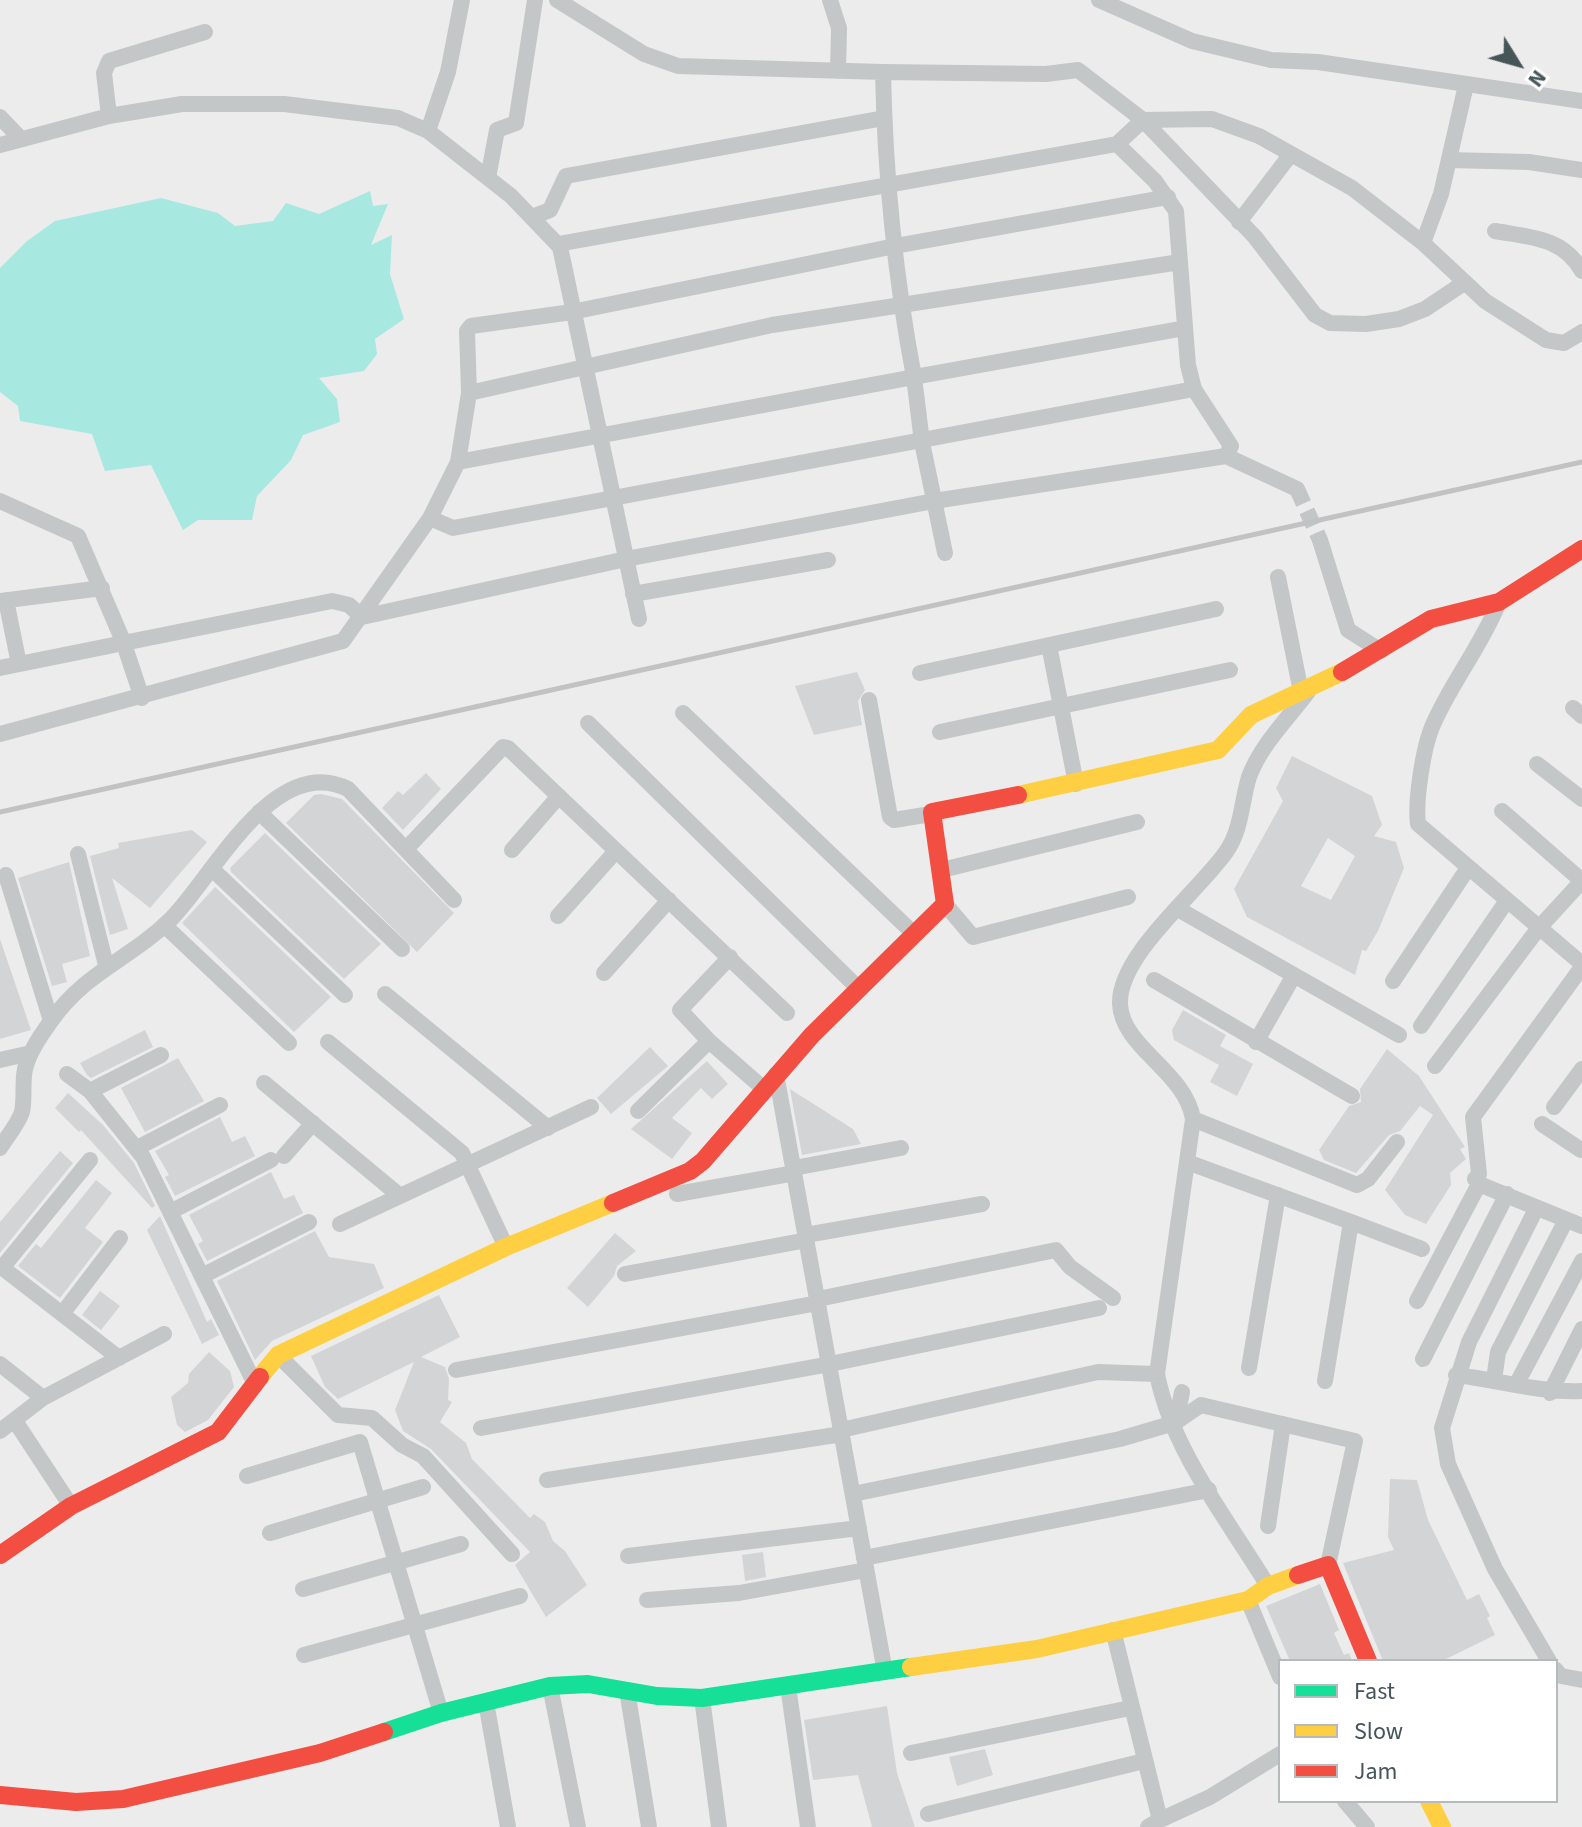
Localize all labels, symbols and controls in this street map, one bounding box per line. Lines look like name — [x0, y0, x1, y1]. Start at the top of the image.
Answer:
north arrow — [1478, 24, 1558, 104]
text: N — [1520, 63, 1554, 94]
legend — [1278, 1659, 1558, 1803]
text: Fast — [1354, 1674, 1395, 1709]
text: Slow — [1354, 1714, 1403, 1749]
text: Jam — [1354, 1754, 1398, 1789]

